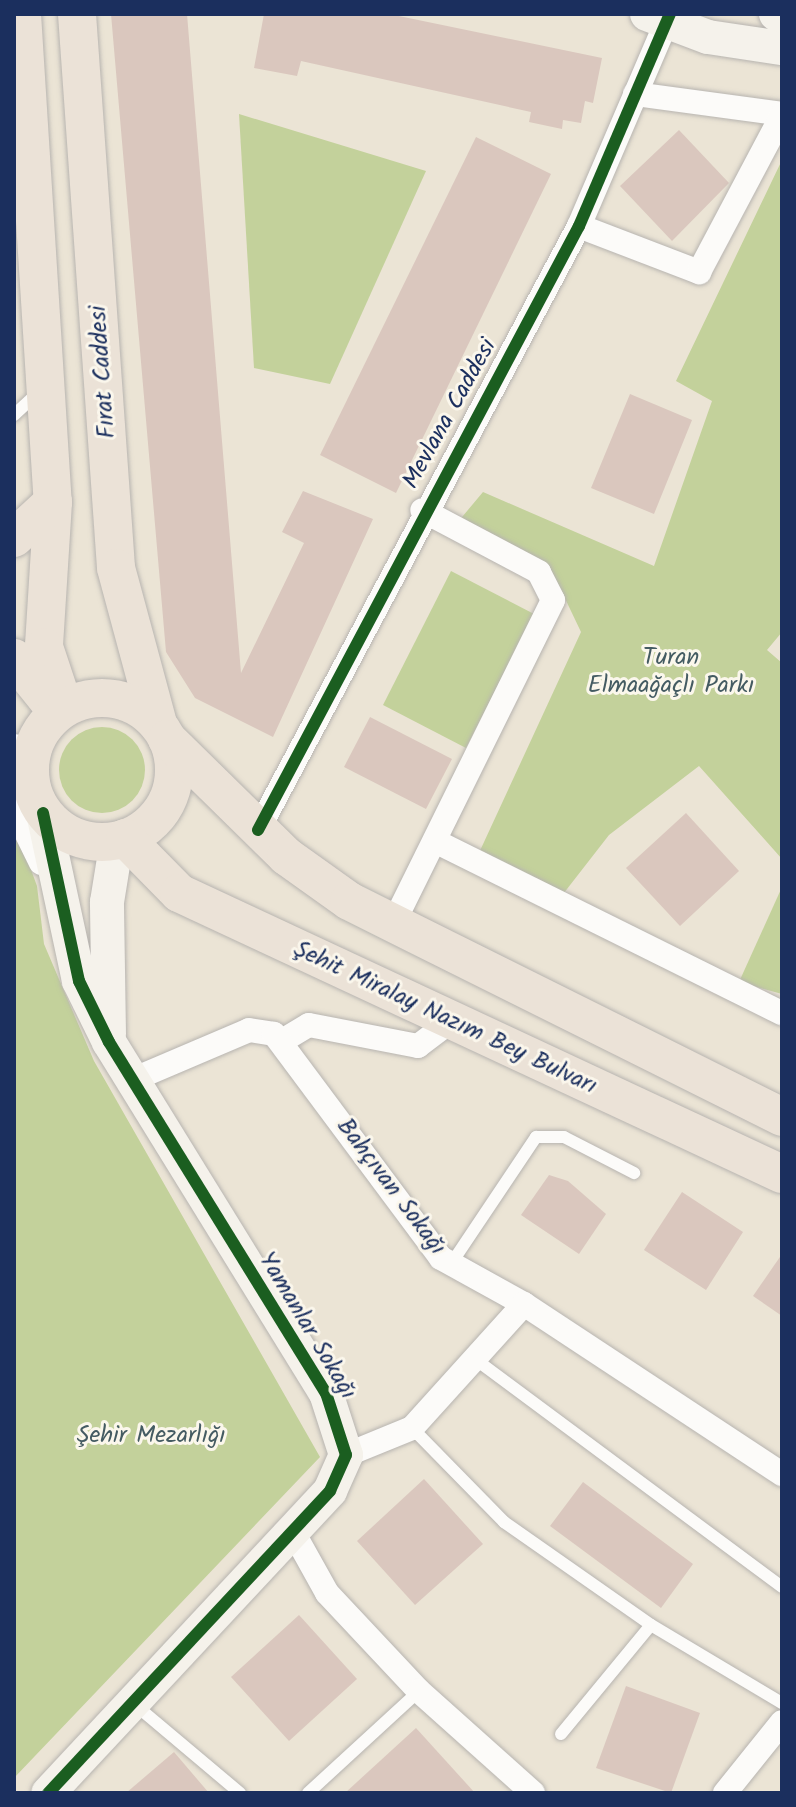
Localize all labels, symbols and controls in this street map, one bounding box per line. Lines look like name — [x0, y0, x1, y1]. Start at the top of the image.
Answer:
street label: Fırat Caddesi — [84, 305, 122, 439]
street label: Mevlana Caddesi — [397, 334, 503, 494]
park label: Turan Elmaağaçlı Parkı — [588, 644, 754, 700]
street label: Şehit Miralay Nazım Bey Bulvarı — [289, 935, 601, 1101]
street label: Bahçıvan Sokağı — [330, 1113, 452, 1261]
street label: Yamanlar Sokağı — [252, 1247, 362, 1405]
park label: Şehir Mezarlığı — [76, 1422, 226, 1450]

